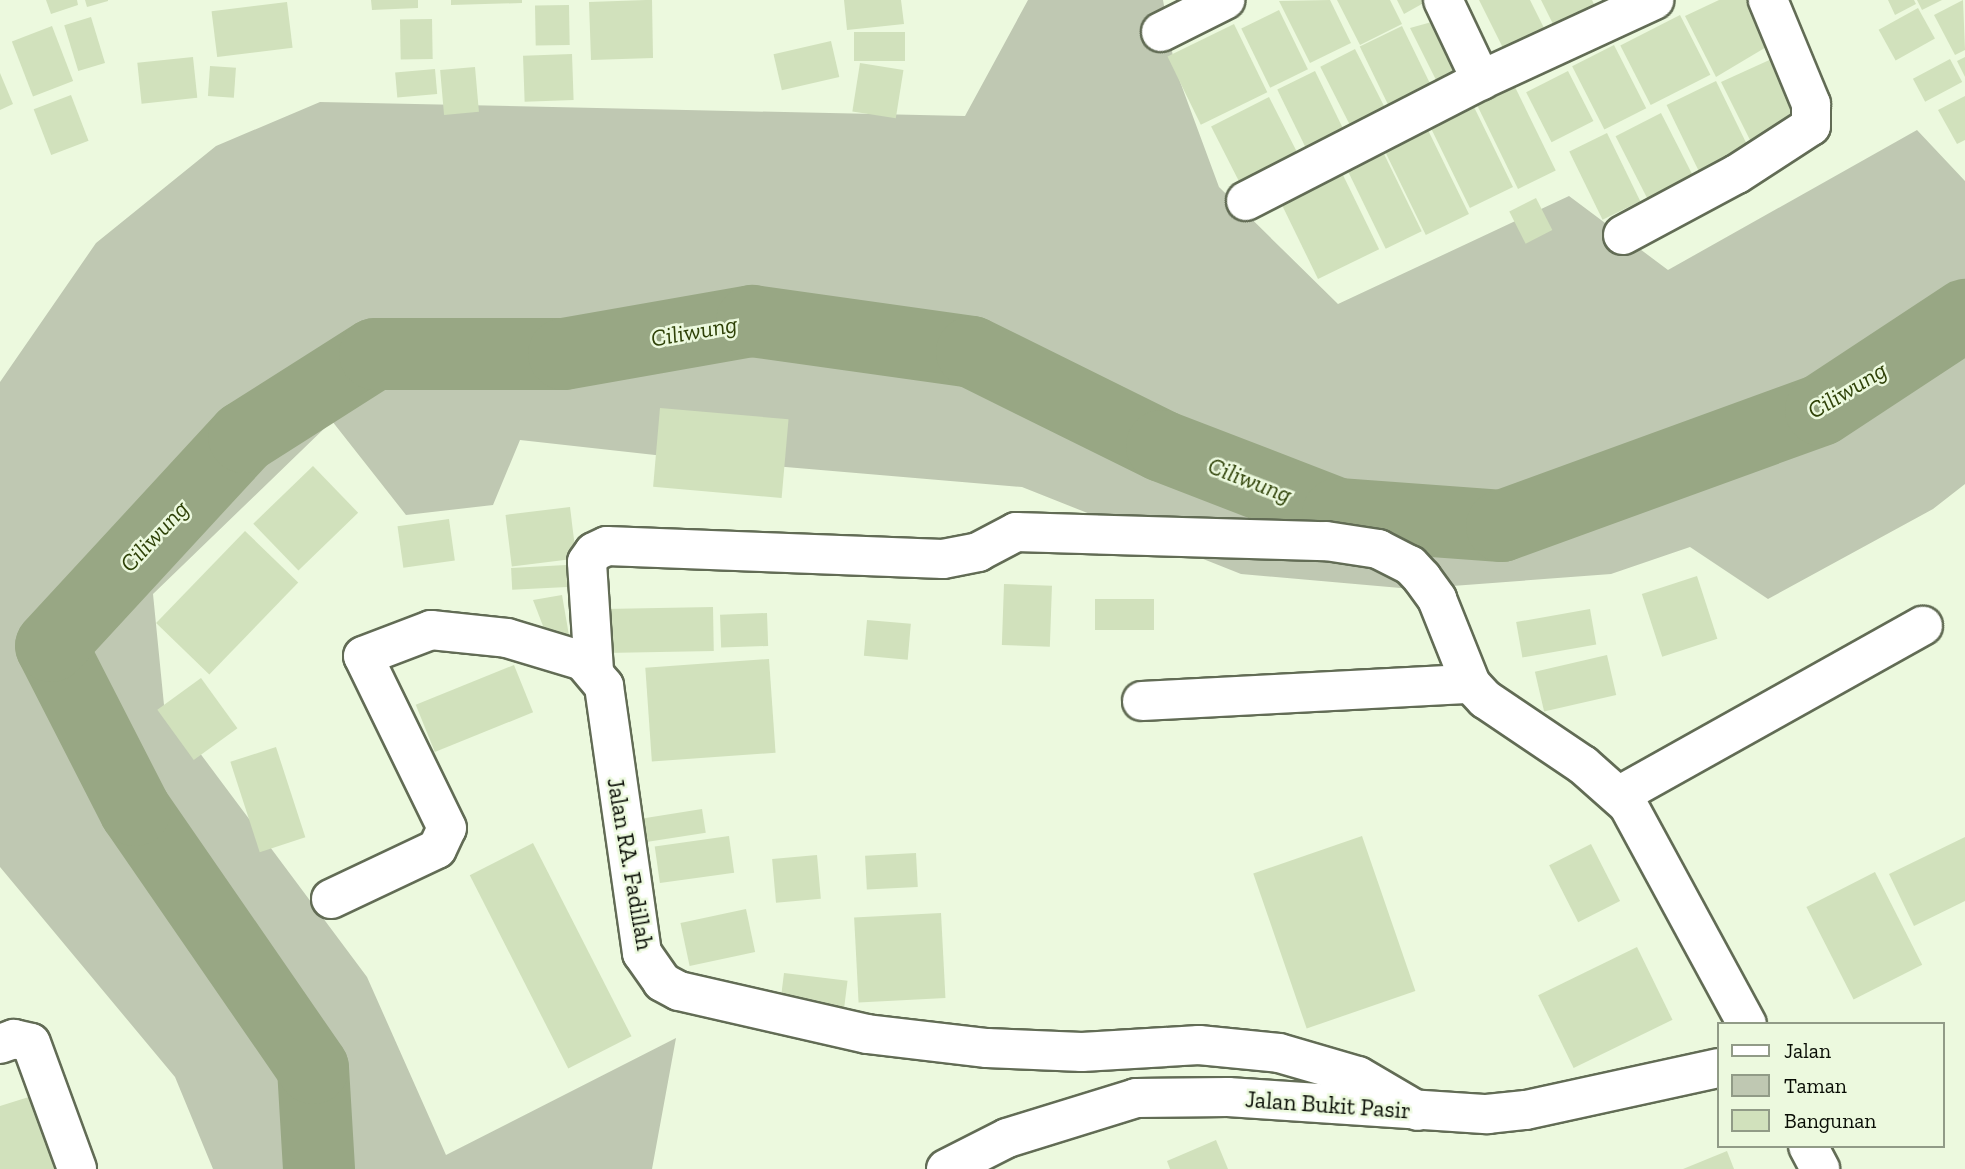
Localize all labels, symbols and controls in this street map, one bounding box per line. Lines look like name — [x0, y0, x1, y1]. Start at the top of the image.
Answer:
water label: Ciliwung — [648, 309, 740, 353]
water label: Ciliwung — [1802, 355, 1892, 425]
water label: Ciliwung — [1204, 451, 1296, 509]
water label: Ciliwung — [114, 494, 194, 578]
street label: Jalan RA. Fadillah — [601, 776, 659, 952]
legend — [1716, 1022, 1944, 1148]
text: Jalan — [1784, 1038, 1831, 1063]
text: Taman — [1784, 1073, 1847, 1098]
street label: Jalan Bukit Pasir — [1244, 1085, 1412, 1125]
text: Bangunan — [1784, 1108, 1876, 1133]

